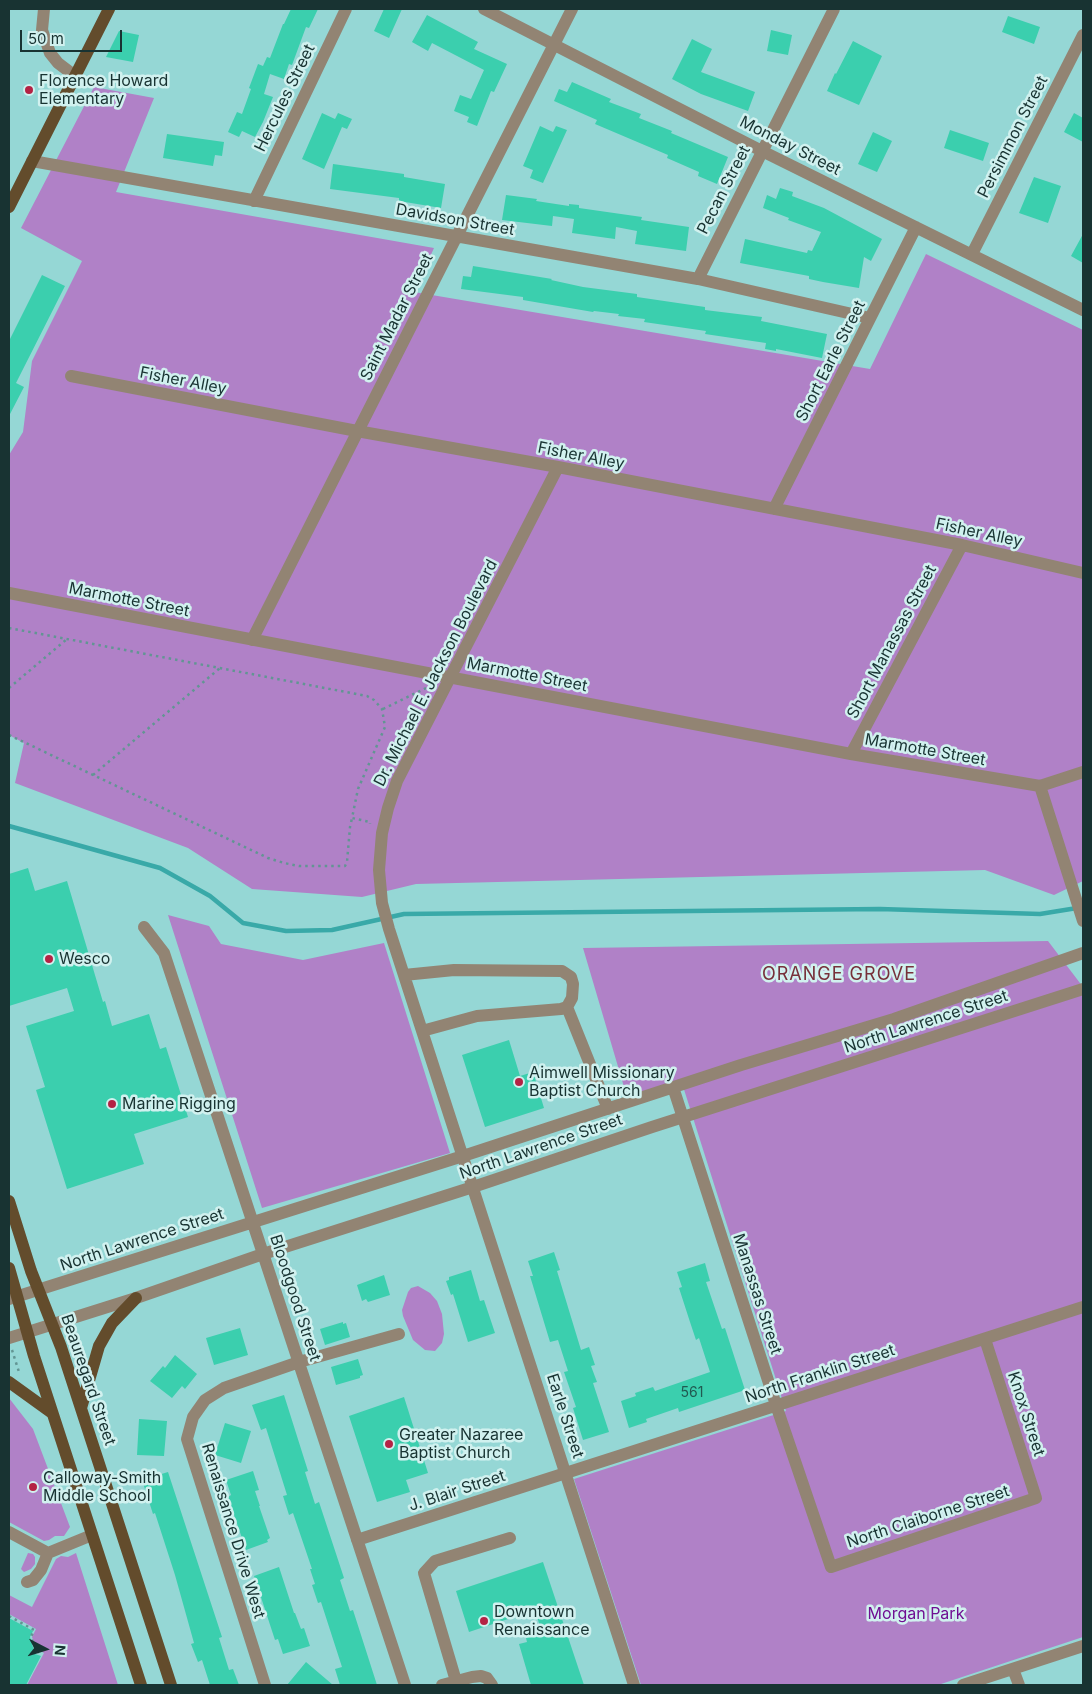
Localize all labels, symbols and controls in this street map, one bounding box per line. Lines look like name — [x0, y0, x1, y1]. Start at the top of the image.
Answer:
scale bar — [22, 20, 125, 52]
text: 50 m — [28, 29, 64, 48]
street label: Hercules Street — [251, 41, 319, 155]
place label: Florence Howard Elementary — [39, 71, 168, 109]
street label: Persimmon Street — [974, 73, 1052, 201]
marker: Florence Howard Elementary — [23, 84, 35, 96]
street label: Monday Street — [736, 112, 844, 180]
street label: Pecan Street — [693, 142, 755, 238]
street label: Davidson Street — [394, 200, 516, 240]
street label: Saint Madar Street — [357, 250, 437, 384]
street label: Short Earle Street — [792, 297, 870, 425]
street label: Fisher Alley — [138, 363, 228, 399]
street label: Fisher Alley — [536, 438, 626, 474]
street label: Fisher Alley — [934, 514, 1024, 552]
street label: Dr. Michael E. Jackson Boulevard — [370, 556, 502, 790]
street label: Short Manassas Street — [843, 562, 941, 722]
street label: Marmotte Street — [67, 579, 191, 621]
street label: Marmotte Street — [465, 654, 589, 696]
street label: Marmotte Street — [863, 730, 987, 770]
place label: Wesco — [59, 949, 110, 969]
marker: Wesco — [43, 953, 55, 965]
district label: ORANGE GROVE — [760, 964, 918, 986]
street label: North Lawrence Street — [842, 986, 1010, 1058]
place label: Aimwell Missionary Baptist Church — [529, 1063, 675, 1101]
marker: Aimwell Missionary Baptist Church — [513, 1076, 525, 1088]
place label: Marine Rigging — [122, 1094, 236, 1114]
marker: Marine Rigging — [106, 1098, 118, 1110]
street label: North Lawrence Street — [457, 1110, 625, 1184]
street label: North Lawrence Street — [58, 1204, 226, 1276]
street label: Manassas Street — [728, 1231, 786, 1357]
street label: Bloodgood Street — [266, 1232, 324, 1364]
street label: Beauregard Street — [57, 1312, 119, 1448]
street label: North Franklin Street — [743, 1341, 897, 1407]
street label: Knox Street — [1003, 1369, 1049, 1459]
street label: Earle Street — [542, 1371, 588, 1461]
house number: 561 — [681, 1385, 703, 1401]
place label: Greater Nazaree Baptist Church — [399, 1425, 523, 1463]
marker: Greater Nazaree Baptist Church — [383, 1438, 395, 1450]
street label: Renaissance Drive West — [197, 1441, 269, 1621]
street label: J. Blair Street — [406, 1466, 508, 1516]
place label: Calloway-Smith Middle School — [43, 1468, 161, 1506]
marker: Calloway-Smith Middle School — [27, 1481, 39, 1493]
street label: North Claiborne Street — [844, 1482, 1012, 1552]
place label: Downtown Renaissance — [494, 1602, 590, 1640]
park label: Morgan Park — [868, 1604, 964, 1624]
marker: Downtown Renaissance — [478, 1615, 490, 1627]
north arrow — [20, 1624, 70, 1674]
text: N — [52, 1644, 69, 1656]

